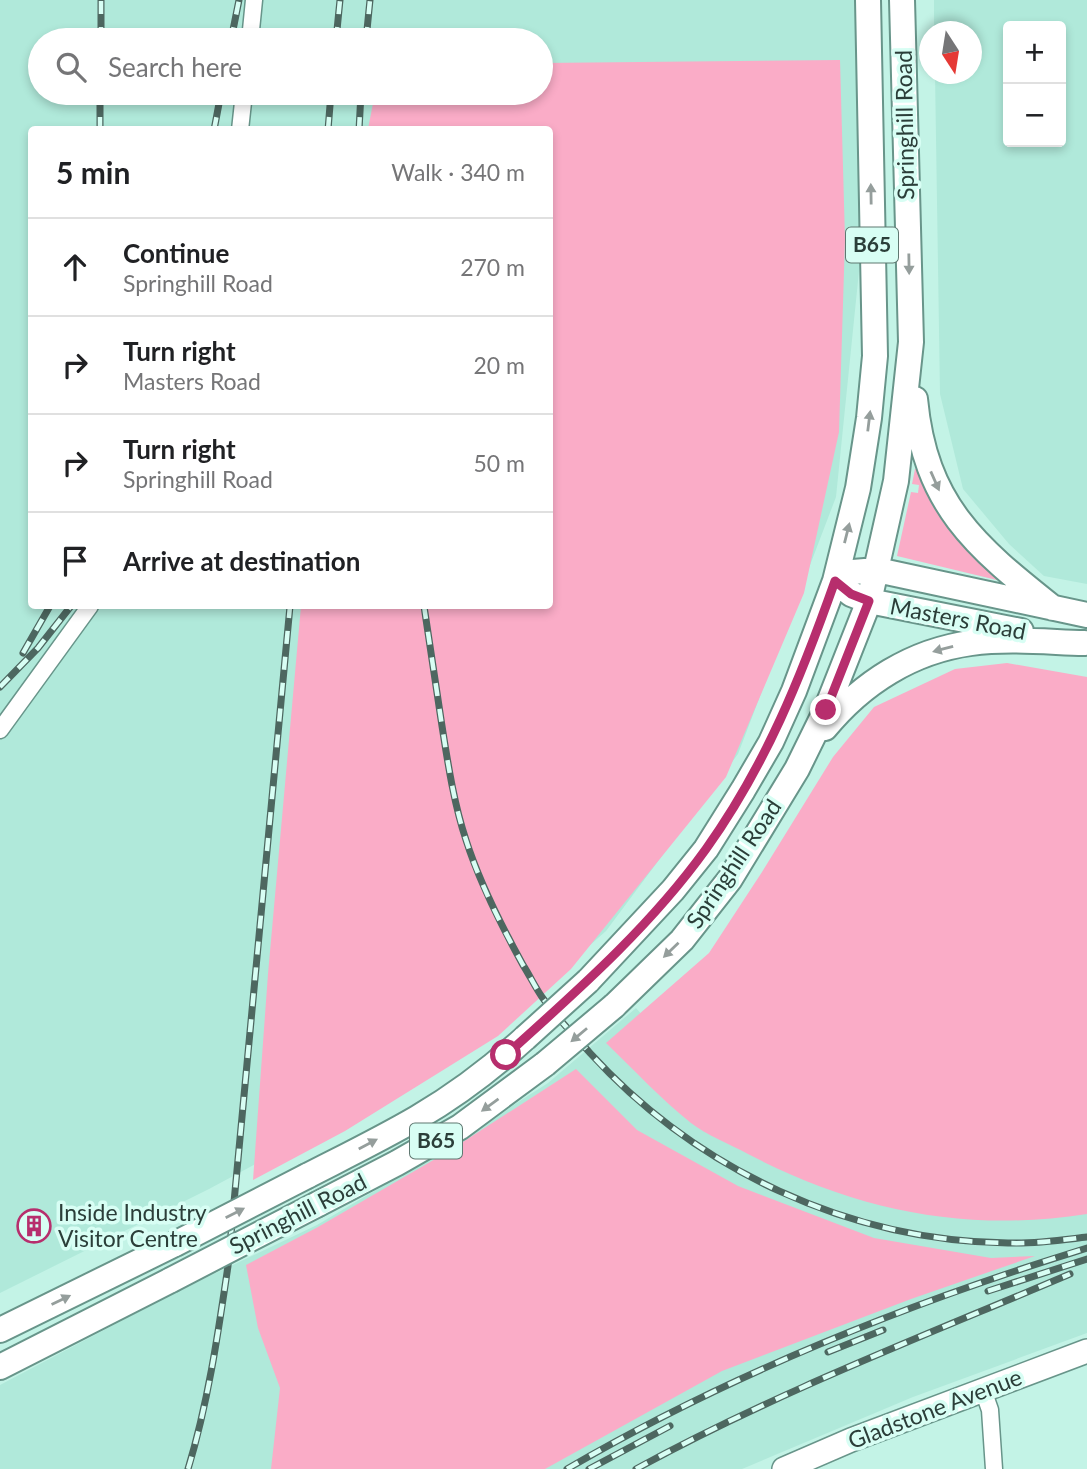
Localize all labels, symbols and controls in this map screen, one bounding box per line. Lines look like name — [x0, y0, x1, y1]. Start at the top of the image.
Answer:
north arrow — [919, 21, 982, 84]
map controls — [1003, 21, 1066, 147]
button: + — [1003, 21, 1066, 84]
search box — [28, 28, 553, 105]
icon: search — [52, 48, 90, 86]
street label: Springhill Road — [889, 50, 919, 200]
text: Search here — [108, 51, 242, 83]
button: − — [1003, 84, 1066, 147]
text: 5 min — [56, 154, 130, 190]
text: Walk · 340 m — [391, 158, 525, 186]
one-way arrow — [865, 182, 877, 204]
road number: B65 — [846, 228, 898, 262]
text: Continue — [123, 237, 229, 269]
icon: ahead — [56, 248, 94, 286]
text: 270 m — [460, 253, 525, 281]
one-way arrow — [903, 253, 914, 275]
text: Springhill Road — [123, 269, 273, 297]
text: Turn right — [123, 335, 236, 367]
icon: right — [56, 346, 94, 384]
text: 20 m — [474, 351, 525, 379]
text: Masters Road — [123, 367, 261, 395]
one-way arrow — [863, 410, 874, 432]
text: Turn right — [123, 433, 236, 465]
icon: right — [56, 444, 94, 482]
text: 50 m — [474, 449, 525, 477]
text: Springhill Road — [123, 465, 273, 493]
one-way arrow — [929, 471, 941, 491]
one-way arrow — [842, 522, 853, 544]
icon: arrive — [56, 542, 94, 580]
text: Arrive at destination — [123, 545, 360, 577]
street label: Masters Road — [888, 591, 1029, 645]
one-way arrow — [932, 644, 954, 655]
route end — [810, 694, 841, 725]
street label: Springhill Road — [680, 793, 787, 933]
one-way arrow — [663, 942, 680, 958]
one-way arrow — [571, 1027, 588, 1042]
route start — [490, 1039, 521, 1070]
one-way arrow — [481, 1098, 500, 1112]
road number: B65 — [410, 1124, 462, 1158]
one-way arrow — [358, 1139, 378, 1151]
street label: Springhill Road — [224, 1167, 371, 1260]
place label: Inside Industry Visitor Centre — [58, 1198, 207, 1252]
building icon: Inside Industry Visitor Centre — [15, 1207, 53, 1245]
one-way arrow — [226, 1207, 245, 1219]
one-way arrow — [51, 1294, 71, 1306]
street label: Gladstone Avenue — [844, 1362, 1025, 1454]

